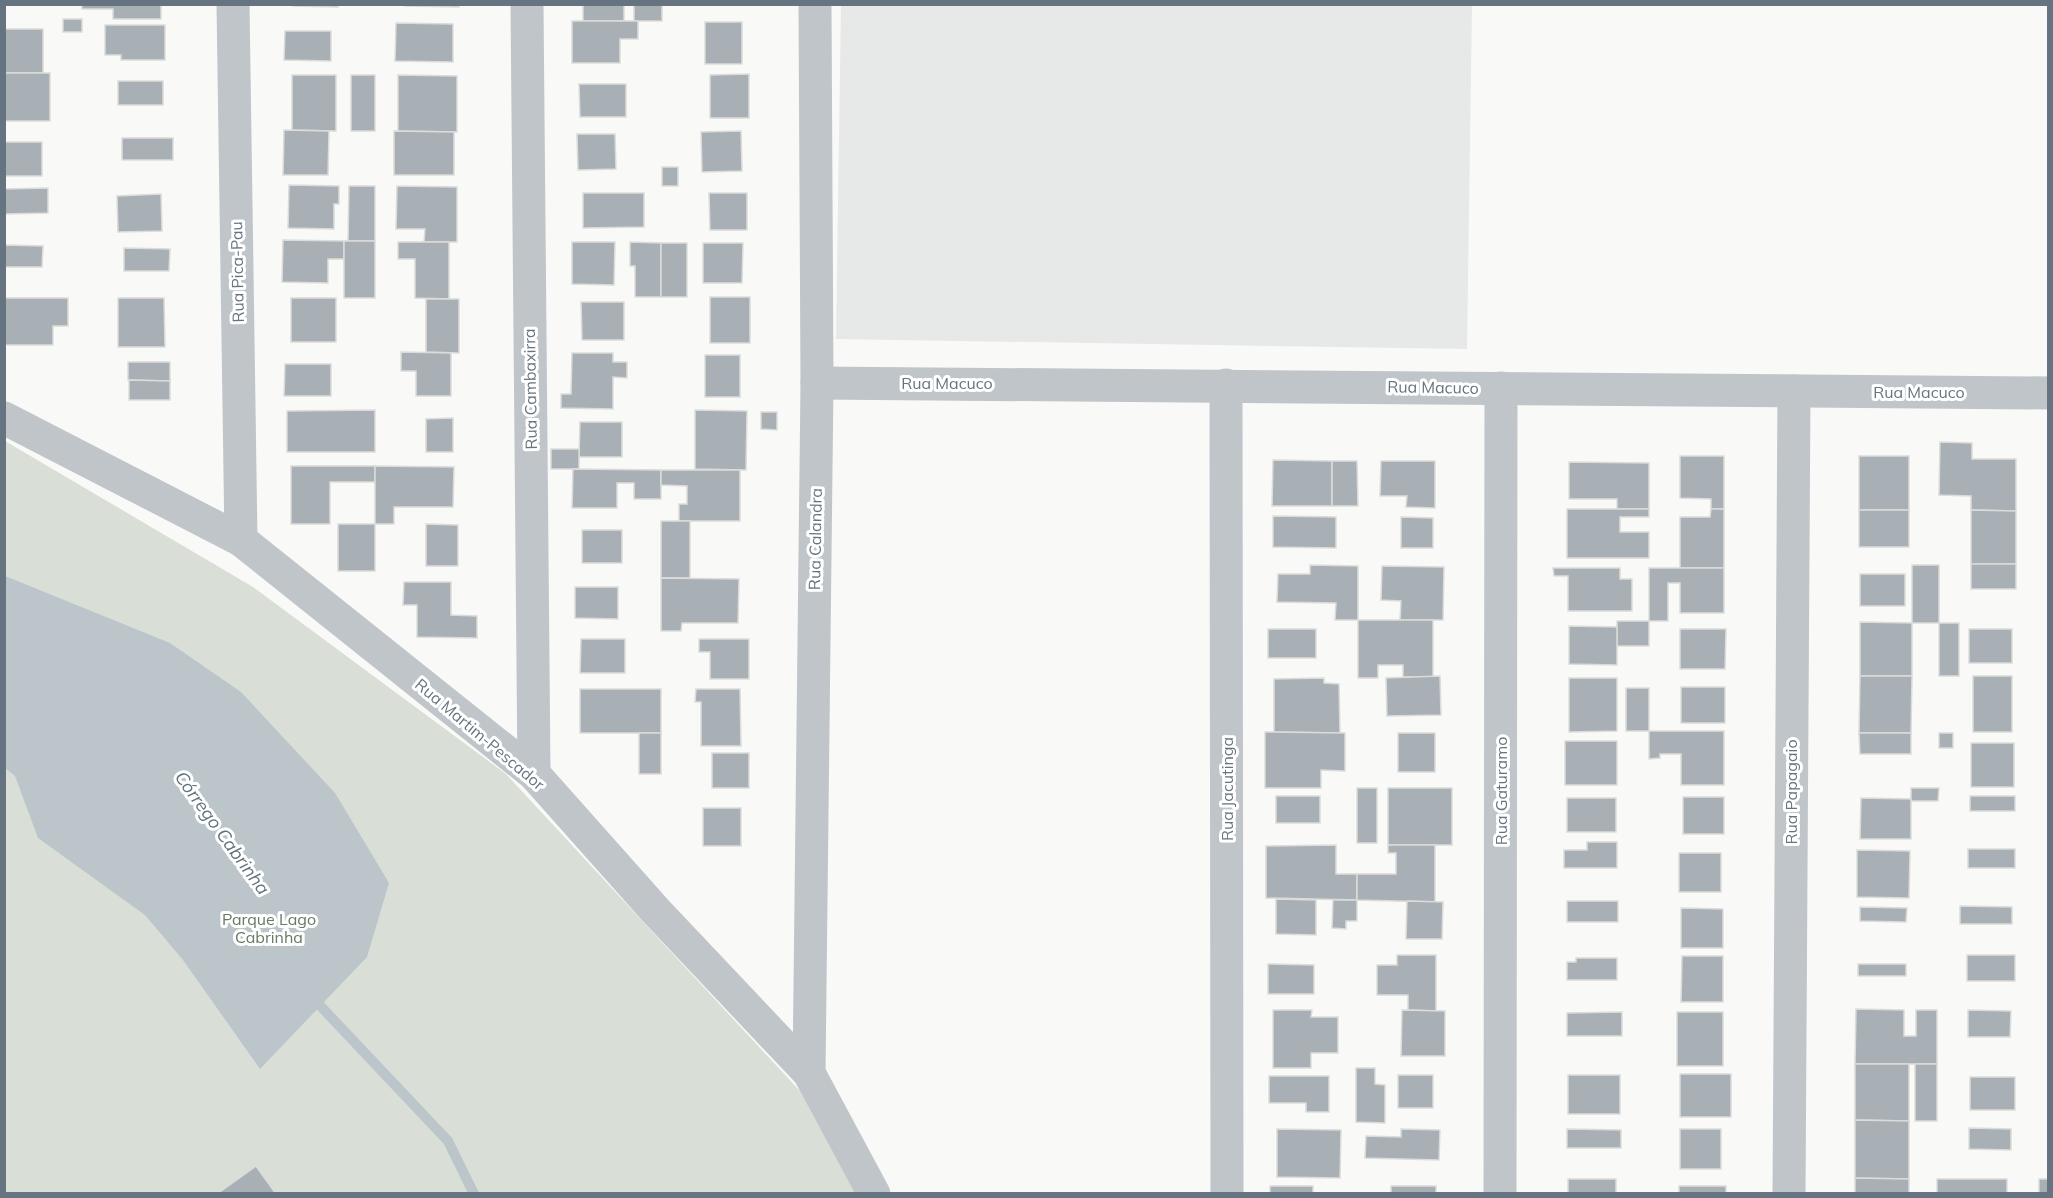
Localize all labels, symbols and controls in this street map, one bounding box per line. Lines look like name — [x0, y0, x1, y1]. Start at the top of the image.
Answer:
street label: Rua Pica-Pau — [226, 221, 248, 323]
street label: Rua Cambaxirra — [519, 328, 541, 450]
street label: Rua Macuco — [901, 373, 993, 393]
street label: Rua Macuco — [1387, 376, 1479, 398]
street label: Rua Macuco — [1873, 382, 1965, 402]
street label: Rua Calandra — [804, 488, 826, 590]
street label: Rua Martim-Pescador — [411, 674, 549, 794]
street label: Rua Jacutinga — [1217, 737, 1237, 841]
street label: Rua Gaturamo — [1491, 737, 1511, 845]
street label: Rua Papagaio — [1781, 739, 1801, 845]
water label: Córrego Cabrinha — [170, 767, 275, 899]
park label: Parque Lago Cabrinha — [222, 909, 316, 947]

